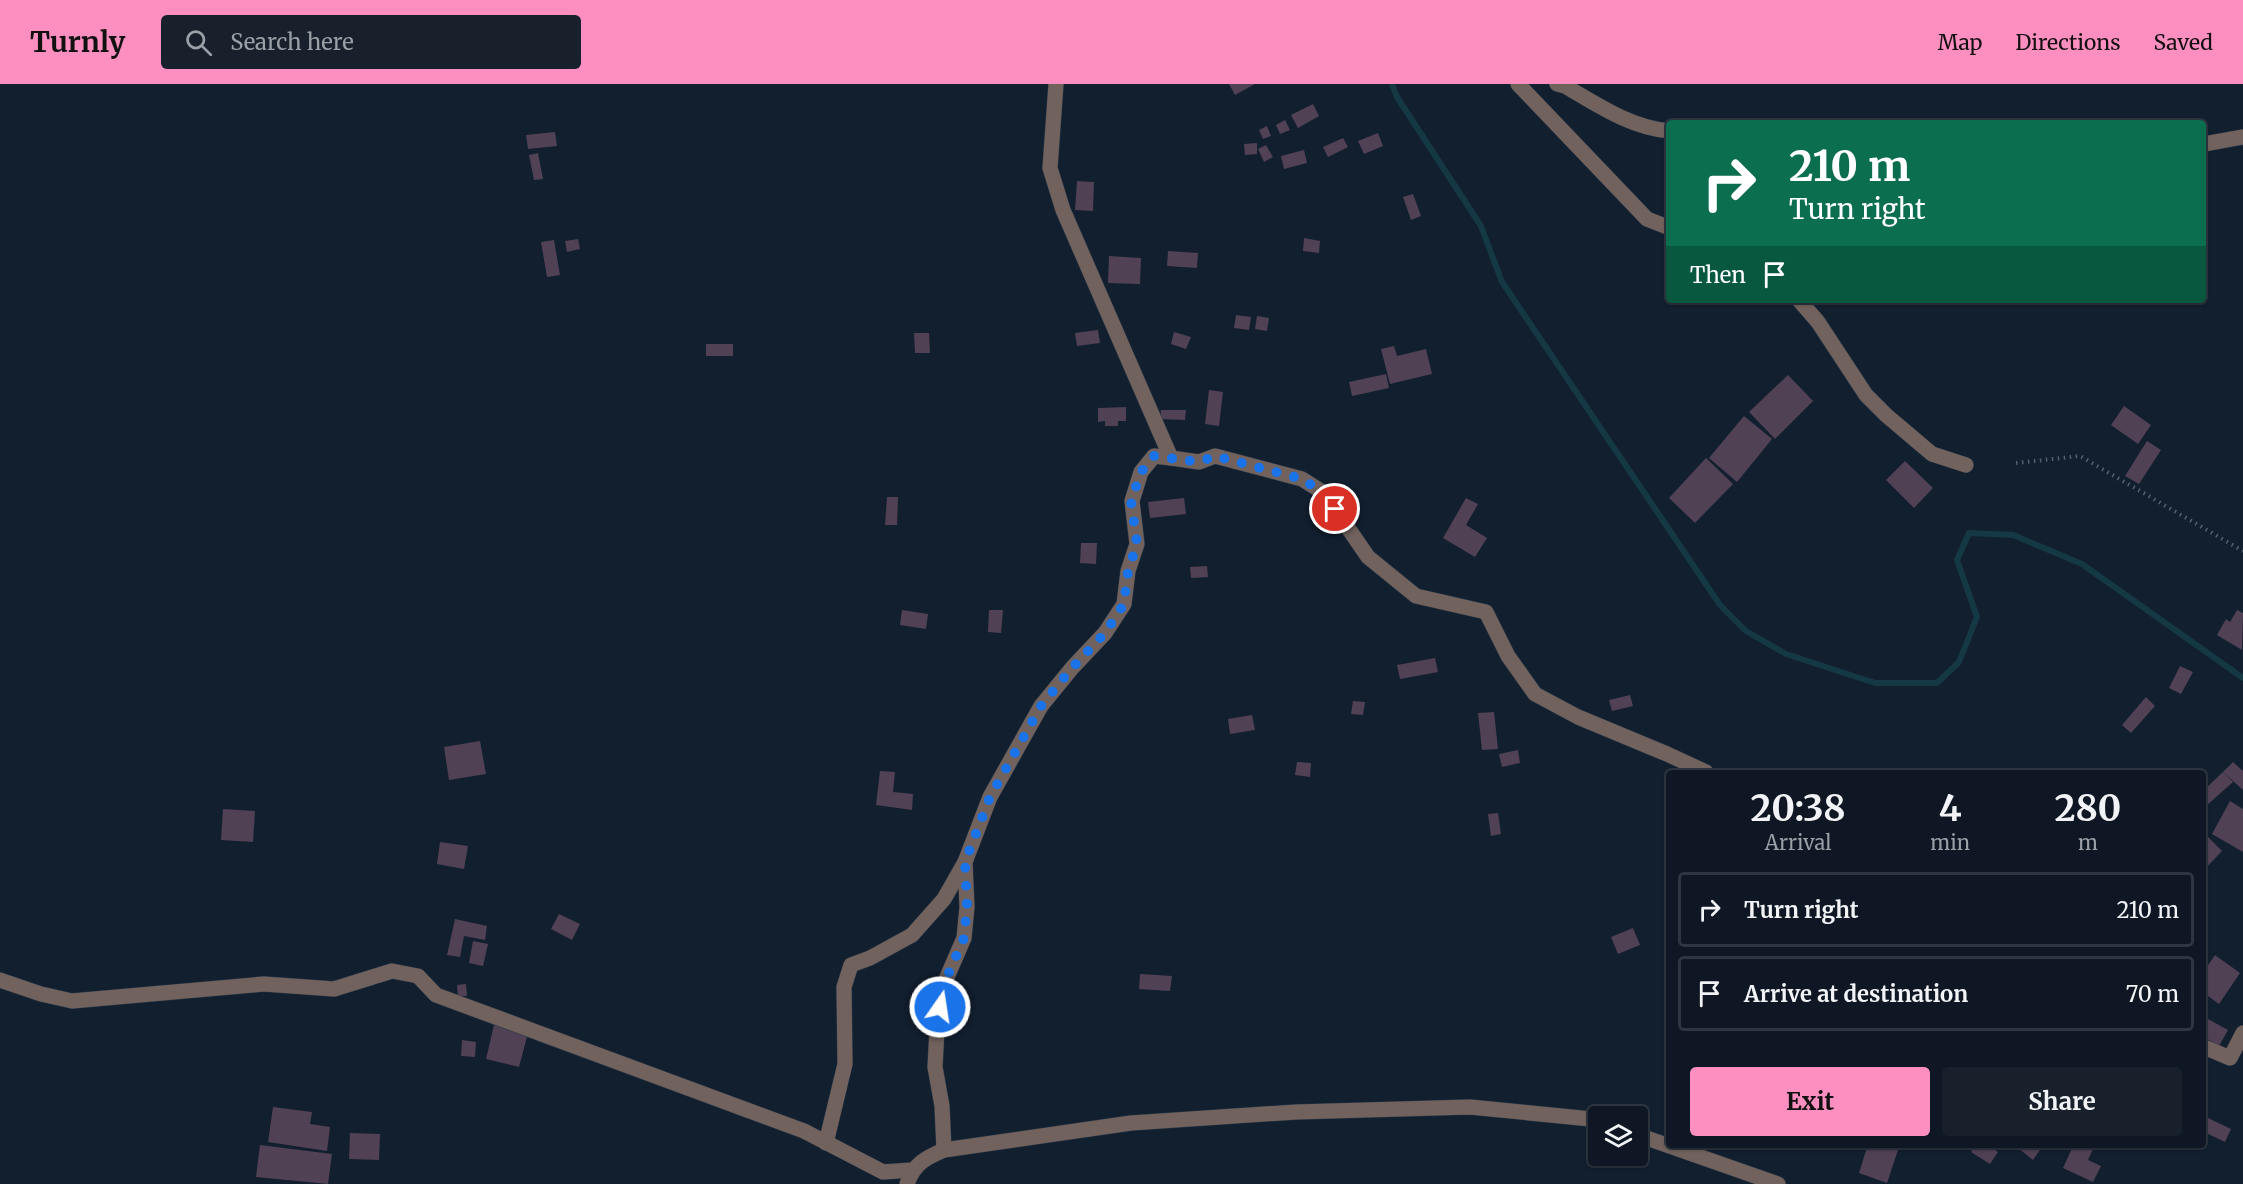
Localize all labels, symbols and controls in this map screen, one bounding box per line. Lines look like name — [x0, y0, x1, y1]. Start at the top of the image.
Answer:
search box — [161, 15, 581, 69]
text: Turnly — [30, 24, 125, 60]
icon: search — [182, 26, 215, 59]
text: Search here — [230, 28, 354, 56]
text: Map — [1938, 29, 1982, 56]
text: Directions — [2015, 29, 2120, 56]
text: Saved — [2153, 29, 2213, 56]
text: 210 m — [1789, 140, 1910, 192]
icon: right — [1690, 144, 1768, 222]
text: Turn right — [1789, 192, 1926, 226]
icon: arrive — [1758, 258, 1791, 291]
text: Then — [1690, 261, 1746, 289]
pin — [1309, 483, 1360, 534]
icon: arrive — [1318, 492, 1351, 525]
text: 20:38 — [1751, 786, 1846, 831]
text: 4 — [1939, 786, 1962, 831]
text: 280 — [2055, 786, 2121, 831]
text: Arrival — [1765, 830, 1832, 855]
text: min — [1930, 830, 1970, 855]
text: m — [2078, 830, 2098, 855]
icon: right — [1693, 893, 1726, 926]
text: Turn right — [1744, 896, 1858, 924]
text: 210 m — [2116, 896, 2179, 924]
position arrow — [908, 975, 972, 1039]
icon: arrive — [1693, 977, 1726, 1010]
text: Arrive at destination — [1744, 980, 1968, 1008]
text: 70 m — [2126, 980, 2179, 1008]
button: Exit — [1690, 1067, 1930, 1136]
button: Share — [1942, 1067, 2182, 1136]
map controls — [1588, 1106, 1648, 1166]
button: layers — [1588, 1106, 1648, 1166]

